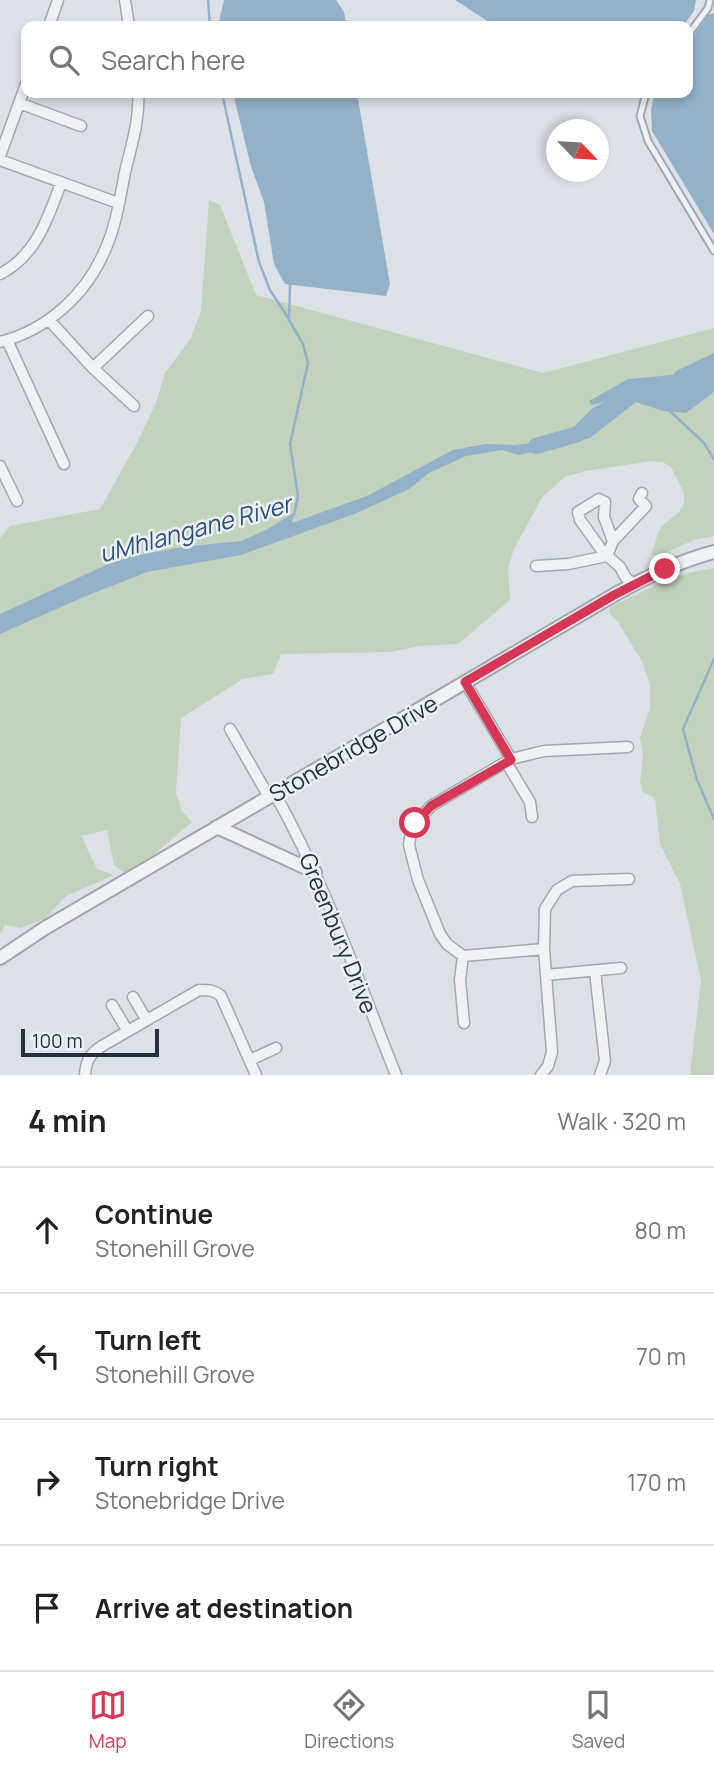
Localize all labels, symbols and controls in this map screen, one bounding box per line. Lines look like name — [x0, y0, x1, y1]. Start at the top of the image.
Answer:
search box — [21, 21, 693, 98]
icon: search — [45, 41, 83, 79]
text: Search here — [101, 42, 246, 78]
north arrow — [546, 119, 609, 182]
water label: uMhlangane River — [95, 486, 298, 570]
route end — [649, 553, 680, 584]
street label: Stonebridge Drive — [263, 687, 443, 809]
route start — [399, 807, 430, 838]
street label: Greenbury Drive — [292, 848, 386, 1018]
scale bar — [21, 1026, 159, 1058]
text: 100 m — [32, 1028, 83, 1054]
text: 4 min — [28, 1100, 106, 1141]
text: Walk · 320 m — [558, 1105, 686, 1137]
text: Continue — [95, 1196, 213, 1232]
icon: ahead — [28, 1211, 66, 1249]
text: 80 m — [635, 1214, 686, 1246]
text: Stonehill Grove — [95, 1232, 255, 1264]
text: Turn left — [95, 1322, 202, 1358]
icon: left — [28, 1337, 66, 1375]
text: 70 m — [636, 1340, 686, 1372]
text: Stonehill Grove — [95, 1358, 255, 1390]
text: Turn right — [95, 1448, 219, 1484]
icon: right — [28, 1463, 66, 1501]
text: 170 m — [627, 1466, 686, 1498]
text: Stonebridge Drive — [95, 1484, 285, 1516]
icon: arrive — [28, 1589, 66, 1627]
text: Arrive at destination — [95, 1590, 353, 1626]
tab: Map — [89, 1686, 127, 1754]
tab: Directions — [304, 1686, 394, 1754]
tab: Saved — [572, 1686, 625, 1754]

